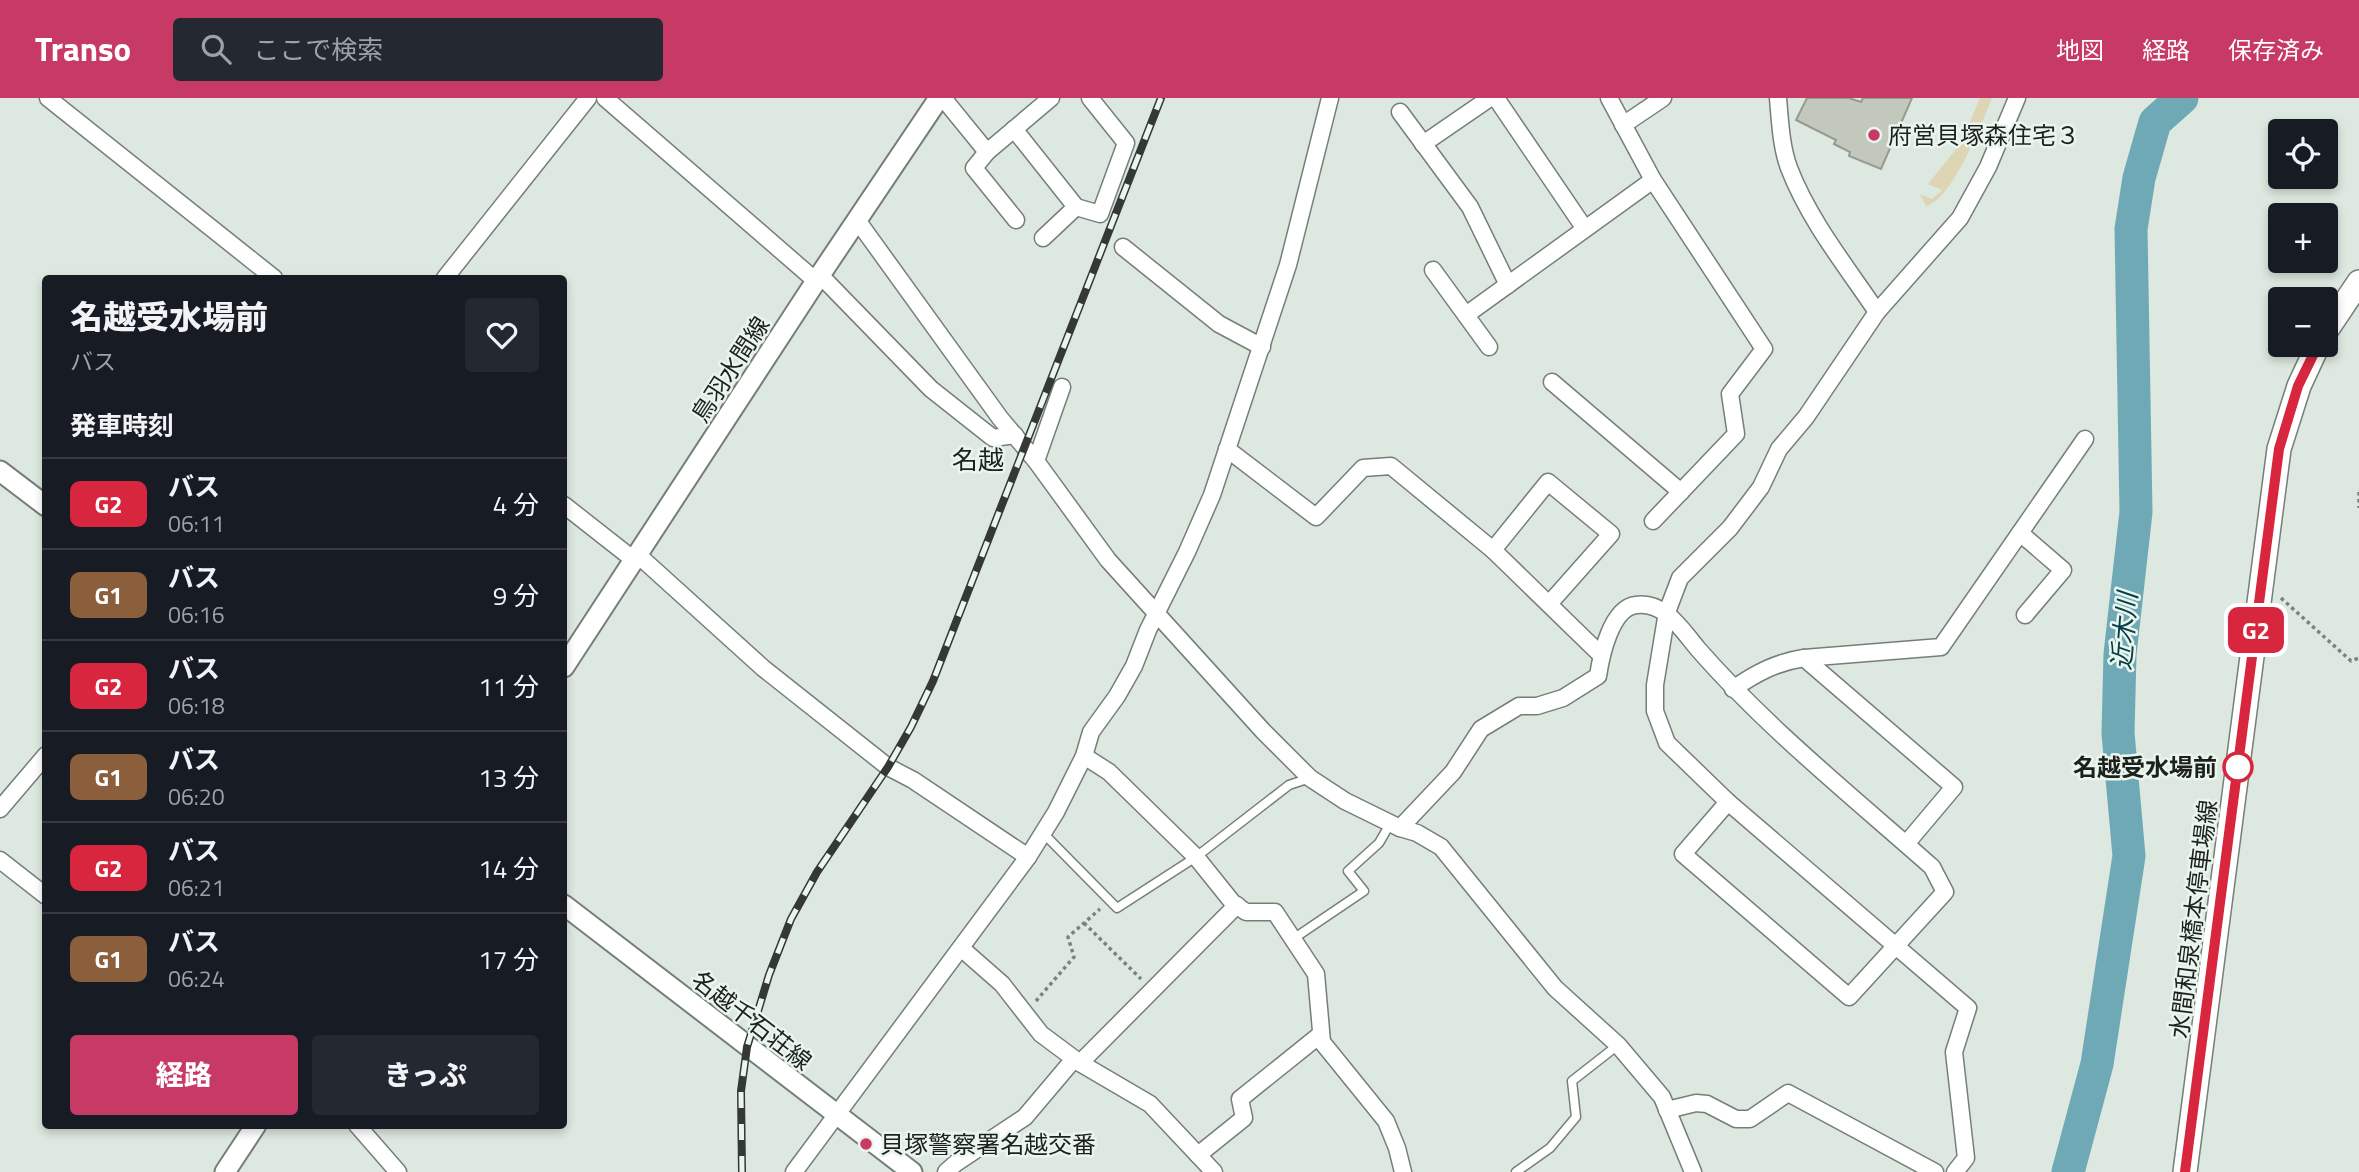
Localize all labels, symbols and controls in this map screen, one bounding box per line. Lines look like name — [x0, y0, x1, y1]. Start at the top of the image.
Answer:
search box — [173, 18, 663, 81]
text: Transo — [35, 24, 131, 74]
icon: search — [197, 30, 235, 68]
text: ここで検索 — [253, 30, 383, 69]
text: 地図 — [2056, 32, 2104, 68]
text: 経路 — [2142, 32, 2190, 68]
text: 保存済み — [2228, 32, 2324, 68]
place label: 府営貝塚森住宅３ — [1888, 117, 2080, 153]
map controls — [2268, 119, 2338, 357]
button: locate — [2268, 119, 2338, 189]
marker: 府営貝塚森住宅３ — [1866, 127, 1882, 143]
button: + — [2268, 203, 2338, 273]
button: − — [2268, 287, 2338, 357]
text: 名越受水場前 — [70, 292, 268, 342]
button: heart — [465, 298, 539, 372]
street label: 鳥羽水間線 — [682, 309, 778, 429]
text: バス — [70, 344, 116, 379]
text: 発車時刻 — [70, 406, 174, 445]
district label: 名越 — [952, 440, 1004, 479]
text: バス — [168, 467, 220, 506]
text: 4 分 — [493, 485, 539, 524]
text: G2 — [94, 486, 123, 522]
text: 06:11 — [168, 506, 225, 541]
text: バス — [168, 558, 220, 597]
text: 9 分 — [493, 576, 539, 615]
text: G1 — [94, 577, 123, 613]
water label: 近木川 — [2101, 587, 2147, 672]
text: 06:16 — [168, 597, 225, 632]
line badge: G2 — [2224, 607, 2288, 653]
text: G2 — [2242, 612, 2270, 648]
text: バス — [168, 649, 220, 688]
text: 11 分 — [478, 667, 539, 706]
text: G2 — [94, 668, 123, 704]
text: 06:18 — [168, 688, 225, 723]
text: バス — [168, 740, 220, 779]
place label: 名越受水場前 — [2073, 749, 2217, 785]
marker: 名越受水場前 — [2223, 752, 2253, 782]
text: 13 分 — [478, 758, 539, 797]
text: G1 — [94, 759, 123, 795]
text: 06:20 — [168, 779, 225, 814]
street label: 水間和泉橋本停車場線 — [2161, 798, 2225, 1040]
text: バス — [168, 831, 220, 870]
text: 14 分 — [478, 849, 539, 888]
text: G2 — [94, 850, 123, 886]
text: 06:21 — [168, 870, 225, 905]
text: バス — [168, 922, 220, 961]
text: 17 分 — [478, 940, 539, 979]
text: G1 — [94, 941, 123, 977]
text: 06:24 — [168, 961, 225, 996]
street label: 名越千石荘線 — [684, 961, 820, 1079]
button: 経路 — [70, 1035, 298, 1115]
button: きっぷ — [312, 1035, 539, 1115]
place label: 貝塚警察署名越交番 — [880, 1126, 1096, 1162]
marker: 貝塚警察署名越交番 — [858, 1136, 874, 1152]

